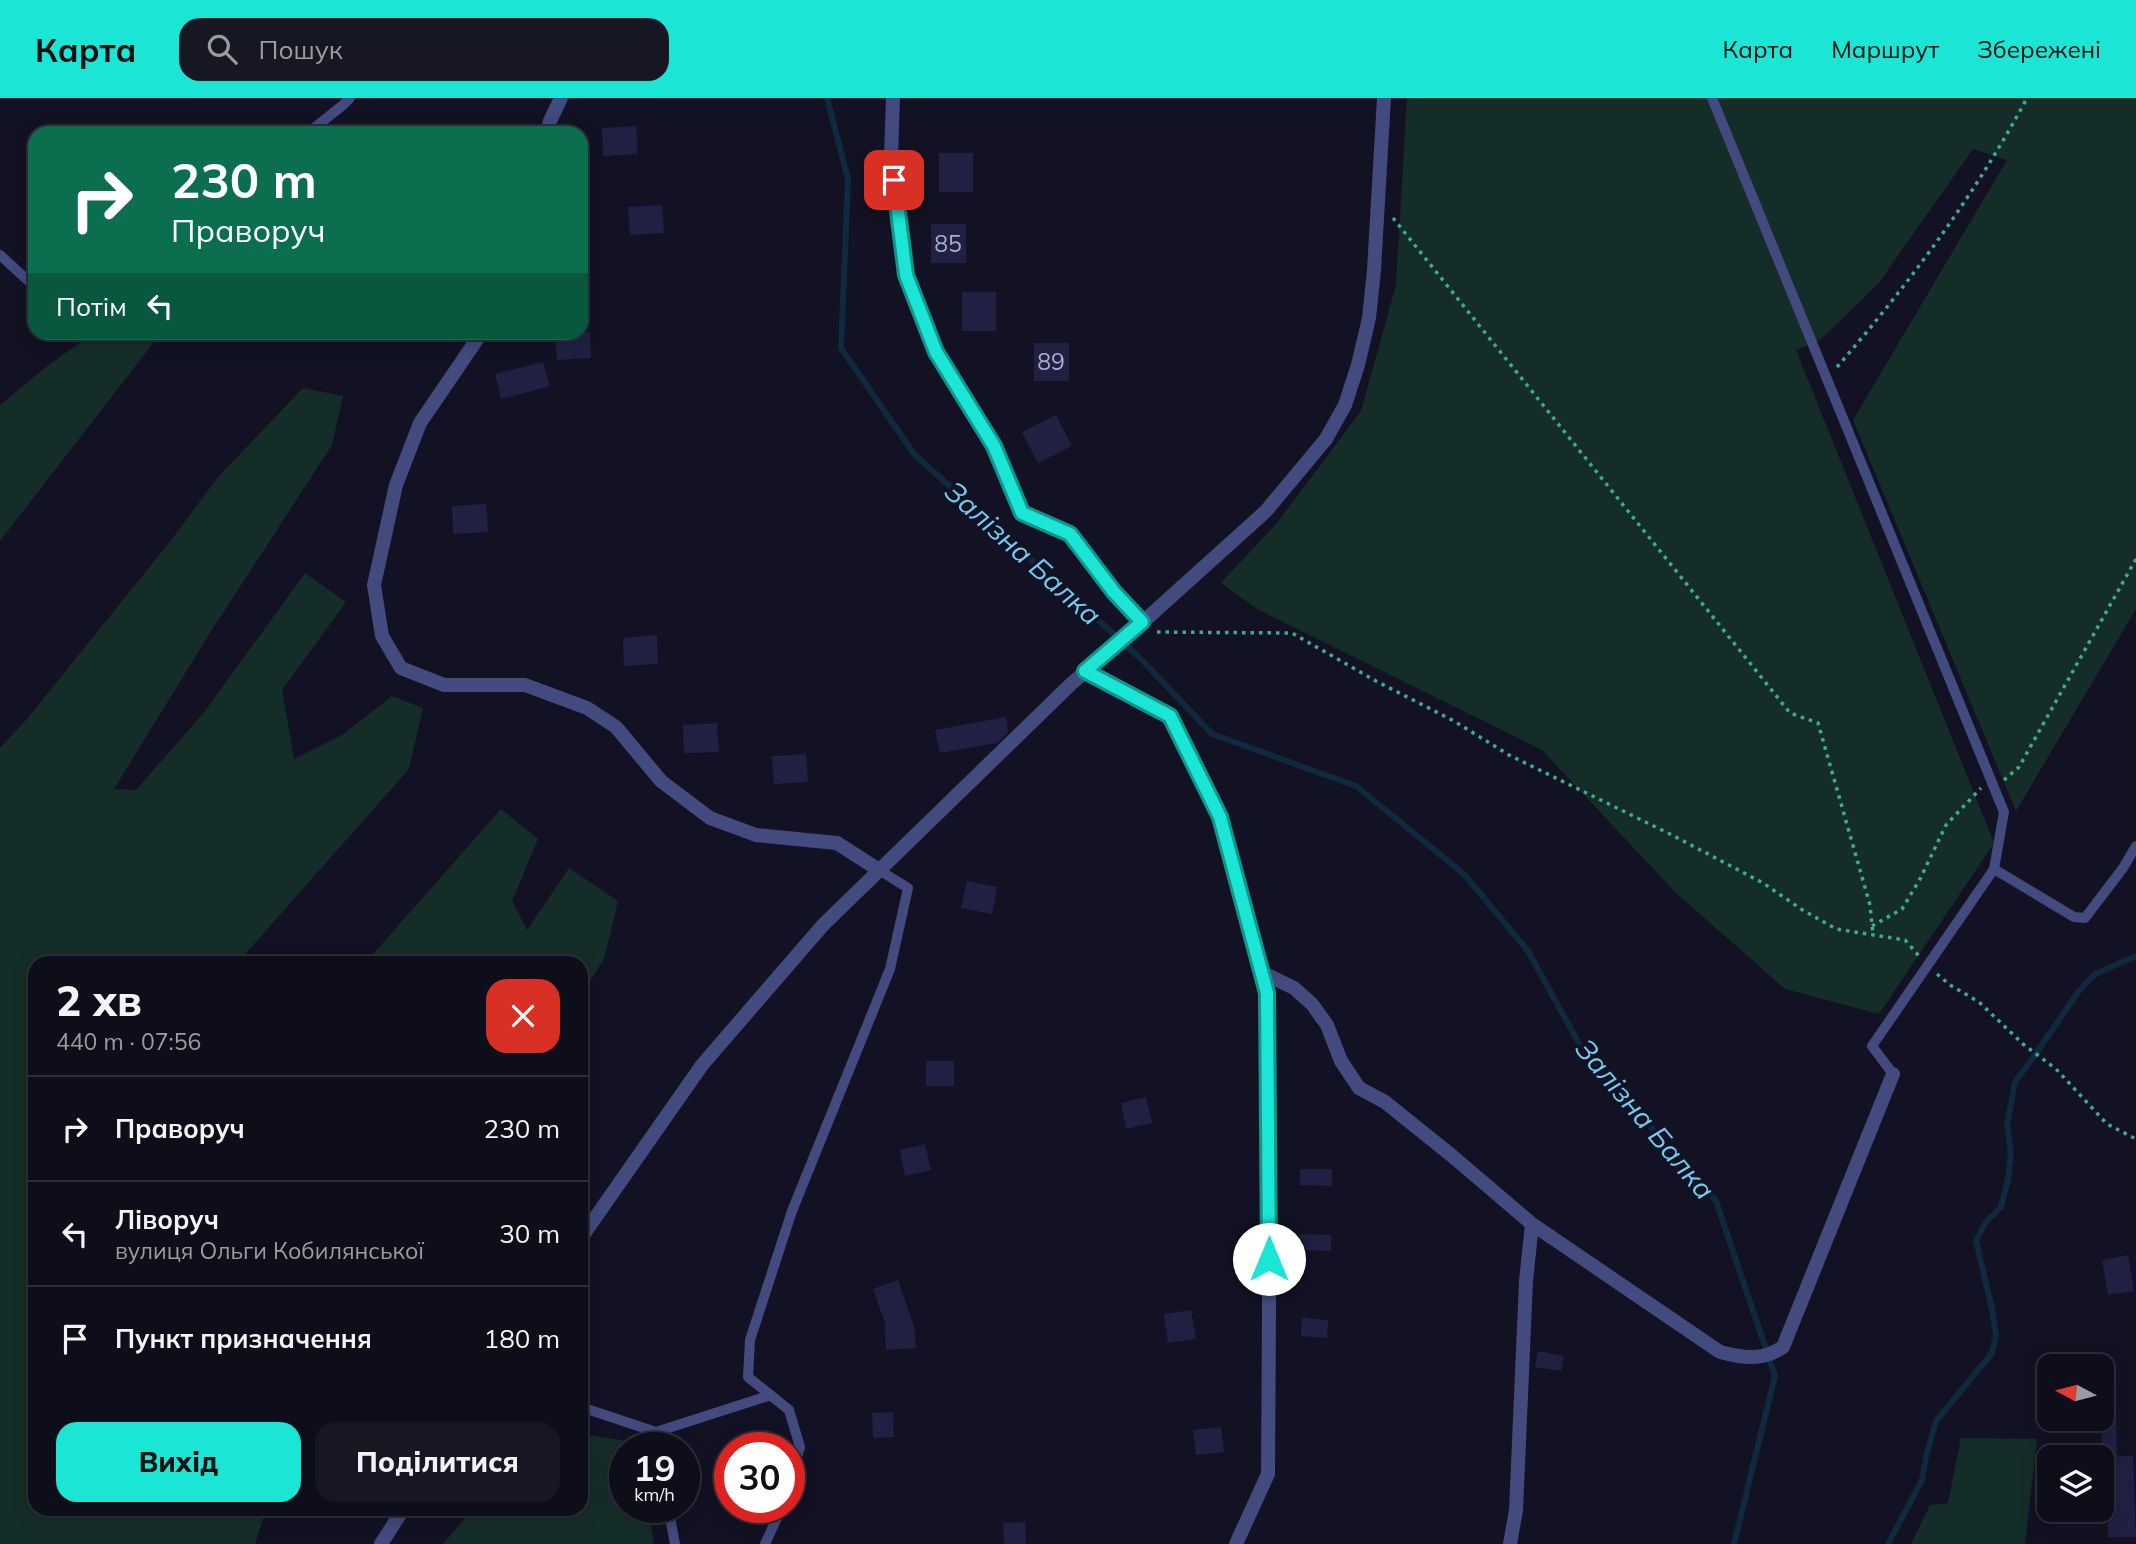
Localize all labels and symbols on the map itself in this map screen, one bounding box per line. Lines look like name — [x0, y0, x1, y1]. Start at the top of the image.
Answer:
pin — [864, 150, 924, 210]
house number: 85 — [934, 229, 962, 258]
house number: 89 — [1037, 347, 1065, 376]
water label: Залізна Балка — [938, 473, 1109, 632]
water label: Залізна Балка — [1568, 1031, 1723, 1206]
position arrow — [1232, 1222, 1306, 1296]
north arrow — [2037, 1354, 2114, 1432]
speed limit sign: 30 — [714, 1432, 805, 1523]

